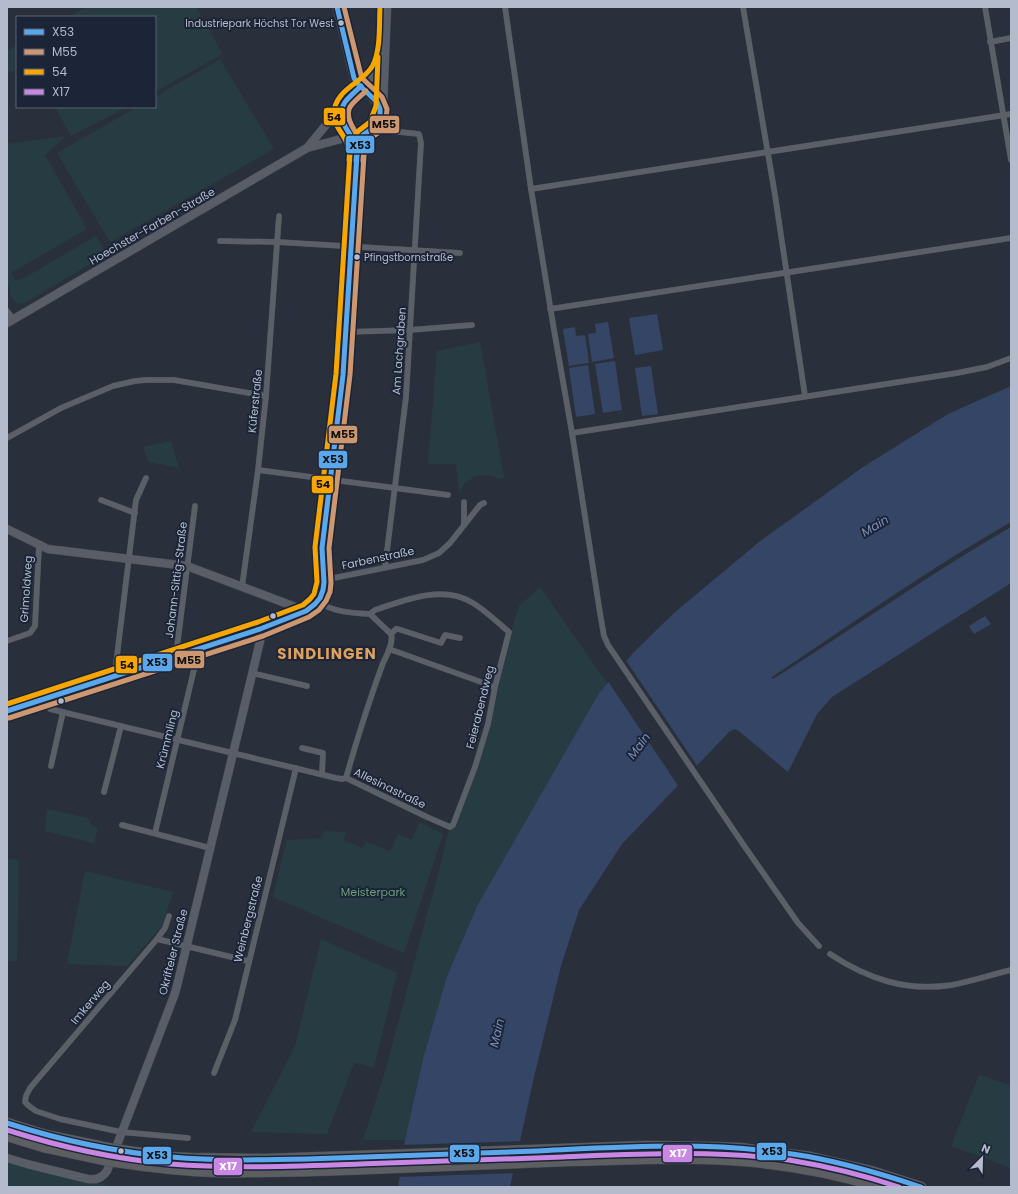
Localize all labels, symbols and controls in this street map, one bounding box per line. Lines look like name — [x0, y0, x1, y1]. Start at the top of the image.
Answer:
legend — [16, 16, 156, 108]
place label: Industriepark Höchst Tor West — [185, 16, 334, 31]
marker: Industriepark Höchst Tor West — [336, 18, 346, 28]
text: X53 — [52, 23, 74, 40]
text: M55 — [52, 43, 77, 60]
text: 54 — [52, 63, 68, 80]
text: X17 — [52, 83, 70, 100]
line badge: 54 — [323, 107, 346, 126]
text: 54 — [327, 109, 342, 125]
line badge: M55 — [369, 115, 400, 134]
text: M55 — [372, 116, 396, 132]
line badge: X53 — [345, 135, 375, 154]
text: X53 — [349, 137, 371, 153]
street label: Hoechster-Farben-Straße — [86, 183, 218, 269]
place label: Pfingstbornstraße — [364, 250, 453, 265]
marker: Pfingstbornstraße — [352, 252, 362, 262]
street label: Am Lachgraben — [388, 307, 410, 395]
street label: Küferstraße — [244, 368, 266, 434]
line badge: M55 — [328, 425, 358, 444]
text: M55 — [331, 426, 355, 442]
line badge: X53 — [318, 450, 348, 469]
text: X53 — [322, 451, 344, 467]
line badge: 54 — [311, 475, 334, 494]
text: 54 — [316, 476, 331, 492]
water label: Main — [858, 511, 892, 540]
street label: Johann-Sittig-Straße — [161, 521, 191, 639]
street label: Farbenstraße — [340, 542, 416, 574]
street label: Grimoldweg — [16, 555, 36, 623]
unlabelled marker — [268, 611, 278, 621]
district label: SINDLINGEN — [277, 643, 377, 664]
line badge: M55 — [174, 650, 205, 669]
text: M55 — [177, 652, 201, 668]
line badge: X53 — [142, 653, 173, 672]
text: X53 — [146, 654, 168, 670]
line badge: 54 — [115, 655, 138, 674]
text: 54 — [120, 657, 135, 673]
street label: Feierabendweg — [462, 664, 498, 750]
unlabelled marker — [56, 696, 66, 706]
street label: Krümmling — [152, 708, 182, 770]
water label: Main — [623, 729, 654, 762]
street label: Allesinastraße — [351, 764, 429, 812]
street label: Weinbergstraße — [230, 874, 267, 964]
park label: Meisterpark — [341, 884, 405, 900]
street label: Okrifteler Straße — [155, 907, 192, 997]
street label: Imkerweg — [67, 976, 113, 1028]
water label: Main — [485, 1017, 508, 1049]
north arrow — [962, 1138, 1002, 1178]
text: N — [979, 1140, 993, 1158]
line badge: X53 — [756, 1142, 787, 1161]
text: X53 — [761, 1143, 783, 1159]
line badge: X53 — [449, 1144, 480, 1163]
line badge: X17 — [662, 1144, 693, 1163]
text: X53 — [453, 1145, 475, 1161]
text: X17 — [669, 1145, 687, 1161]
unlabelled marker — [116, 1146, 126, 1156]
line badge: X53 — [142, 1146, 172, 1165]
text: X53 — [146, 1147, 168, 1163]
line badge: X17 — [213, 1157, 243, 1176]
text: X17 — [219, 1158, 237, 1174]

